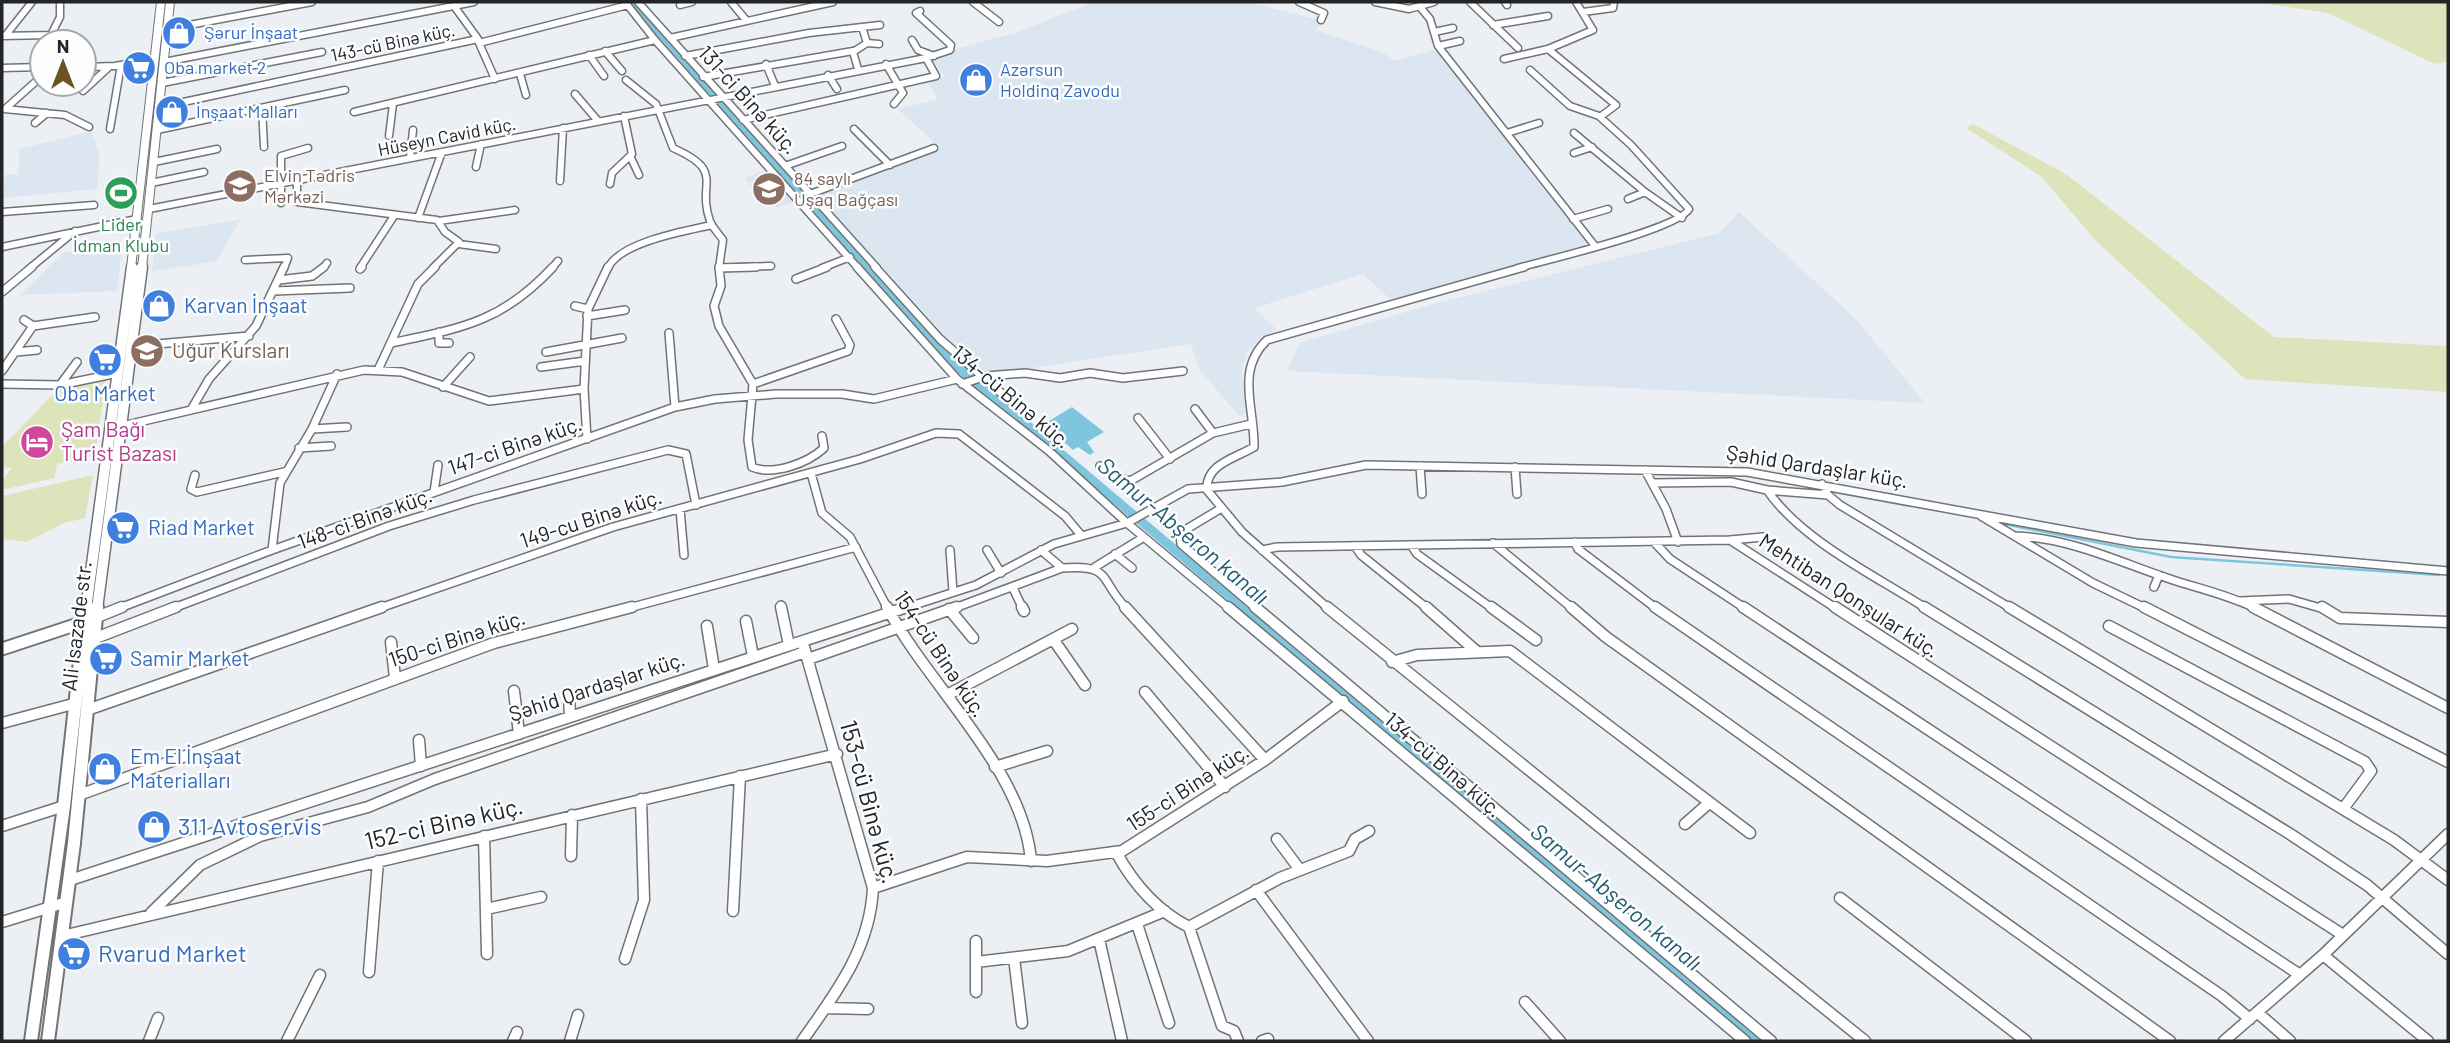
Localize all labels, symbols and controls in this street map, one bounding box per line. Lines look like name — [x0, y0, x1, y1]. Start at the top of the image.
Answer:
shop icon: Şərur İnşaat — [160, 14, 198, 52]
street label: 143-cü Binə küç. — [329, 18, 457, 66]
place label: Şərur İnşaat — [204, 21, 298, 43]
north arrow — [28, 28, 98, 98]
text: N — [57, 34, 69, 57]
street label: 131-ci Binə küç. — [694, 40, 804, 158]
supermarket icon: Oba market 2 — [120, 49, 158, 87]
place label: Oba market 2 — [164, 56, 266, 78]
place label: Azərsun Holdinq Zavodu — [1000, 58, 1120, 101]
shop icon: Azərsun Holdinq Zavodu — [957, 61, 995, 99]
shop icon: İnşaat Malları — [153, 93, 191, 131]
place label: İnşaat Malları — [196, 100, 297, 122]
street label: Hüseyn Cavid küç. — [376, 112, 518, 160]
place label: Elvin Tədris Mərkəzi — [264, 164, 355, 207]
school or university icon: Elvin Tədris Mərkəzi — [221, 167, 259, 205]
place label: 84 saylı Uşaq Bağçası — [794, 167, 898, 210]
school or university icon: 84 saylı Uşaq Bağçası — [750, 170, 788, 208]
sports icon: Lider İdman Klubu — [102, 174, 140, 212]
place label: Lider İdman Klubu — [73, 213, 169, 256]
shop icon: Karvan İnşaat — [140, 287, 178, 325]
place label: Karvan İnşaat — [184, 292, 308, 317]
school or university icon: Uğur Kursları — [128, 332, 166, 370]
place label: Uğur Kursları — [172, 337, 289, 362]
street label: 134-cü Binə küç. — [947, 339, 1077, 453]
supermarket icon: Oba Market — [86, 341, 124, 379]
place label: Oba Market — [54, 380, 156, 405]
street label: 147-ci Binə küç. — [444, 410, 585, 479]
place label: Şam Bağı Turist Bazası — [61, 416, 177, 465]
hotel icon: Şam Bağı Turist Bazası — [18, 423, 56, 461]
street label: Şəhid Qardaşlar küç. — [1725, 439, 1910, 492]
water label: Samur-Abşeron kanalı — [1092, 451, 1275, 610]
street label: 148-ci Binə küç. — [294, 482, 435, 554]
street label: 149-cu Binə küç. — [516, 483, 665, 552]
supermarket icon: Riad Market — [104, 509, 142, 547]
place label: Riad Market — [148, 514, 255, 539]
street label: Mehtiban Qonşular küç. — [1755, 527, 1945, 662]
street label: Ali Isazade str. — [55, 559, 96, 692]
street label: 154-cü Binə küç. — [890, 585, 993, 721]
street label: 150-ci Binə küç. — [385, 604, 528, 671]
supermarket icon: Samir Market — [87, 640, 125, 678]
place label: Samir Market — [130, 645, 250, 670]
street label: Şəhid Qardaşlar küç. — [505, 645, 688, 726]
street label: 134-cü Binə küç. — [1380, 706, 1508, 822]
street label: 153-cü Binə küç. — [835, 717, 906, 886]
street label: 155-ci Binə küç. — [1121, 738, 1253, 836]
place label: Em El İnşaat Materialları — [130, 743, 242, 792]
shop icon: Em El İnşaat Materialları — [86, 750, 124, 788]
street label: 152-ci Binə küç. — [362, 790, 526, 855]
shop icon: 311 Avtoservis — [135, 808, 173, 846]
place label: 311 Avtoservis — [178, 811, 321, 840]
water label: Samur-Abşeron kanalı — [1525, 817, 1708, 976]
supermarket icon: Rvarud Market — [55, 935, 93, 973]
place label: Rvarud Market — [98, 938, 247, 967]

